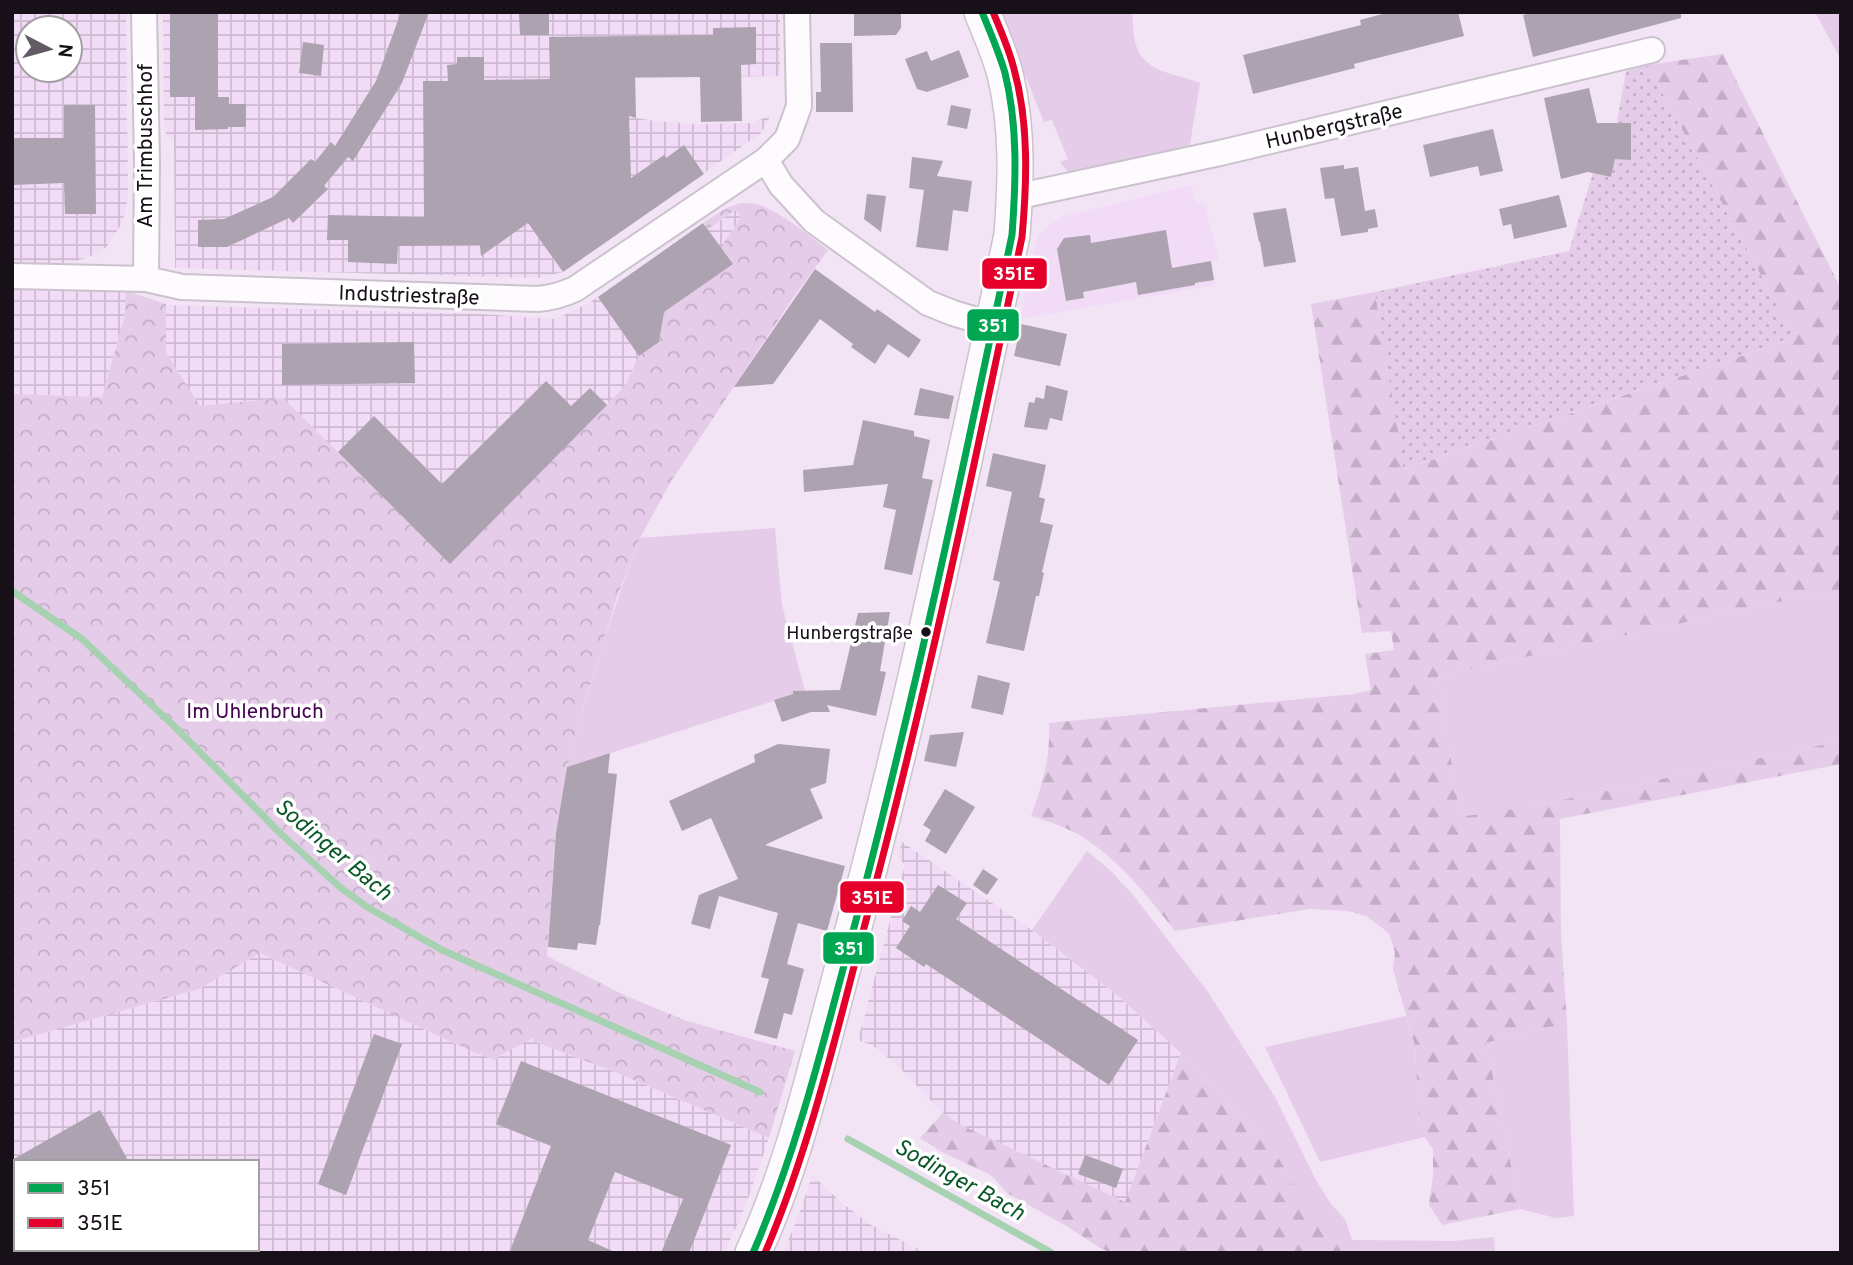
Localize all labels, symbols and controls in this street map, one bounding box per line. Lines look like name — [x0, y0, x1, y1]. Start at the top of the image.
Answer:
north arrow — [14, 14, 84, 84]
text: N — [51, 43, 77, 59]
street label: Am Trimbuschhof — [133, 64, 160, 228]
street label: Hunbergstraße — [1263, 99, 1406, 156]
line badge: 351E — [981, 257, 1048, 290]
text: 351E — [993, 263, 1035, 287]
street label: Industriestraße — [338, 281, 480, 312]
line badge: 351 — [966, 308, 1020, 342]
text: 351 — [978, 315, 1008, 339]
place label: Hunbergstraße — [786, 622, 913, 646]
marker: Hunbergstraße — [919, 625, 933, 639]
park label: Im Uhlenbruch — [186, 699, 324, 726]
water label: Sodinger Bach — [268, 793, 397, 909]
line badge: 351E — [839, 880, 905, 914]
text: 351E — [851, 887, 893, 911]
line badge: 351 — [822, 931, 875, 965]
text: 351 — [834, 938, 864, 962]
water label: Sodinger Bach — [889, 1133, 1029, 1229]
legend — [14, 1160, 259, 1251]
text: 351 — [77, 1176, 111, 1203]
text: 351E — [77, 1211, 123, 1238]

